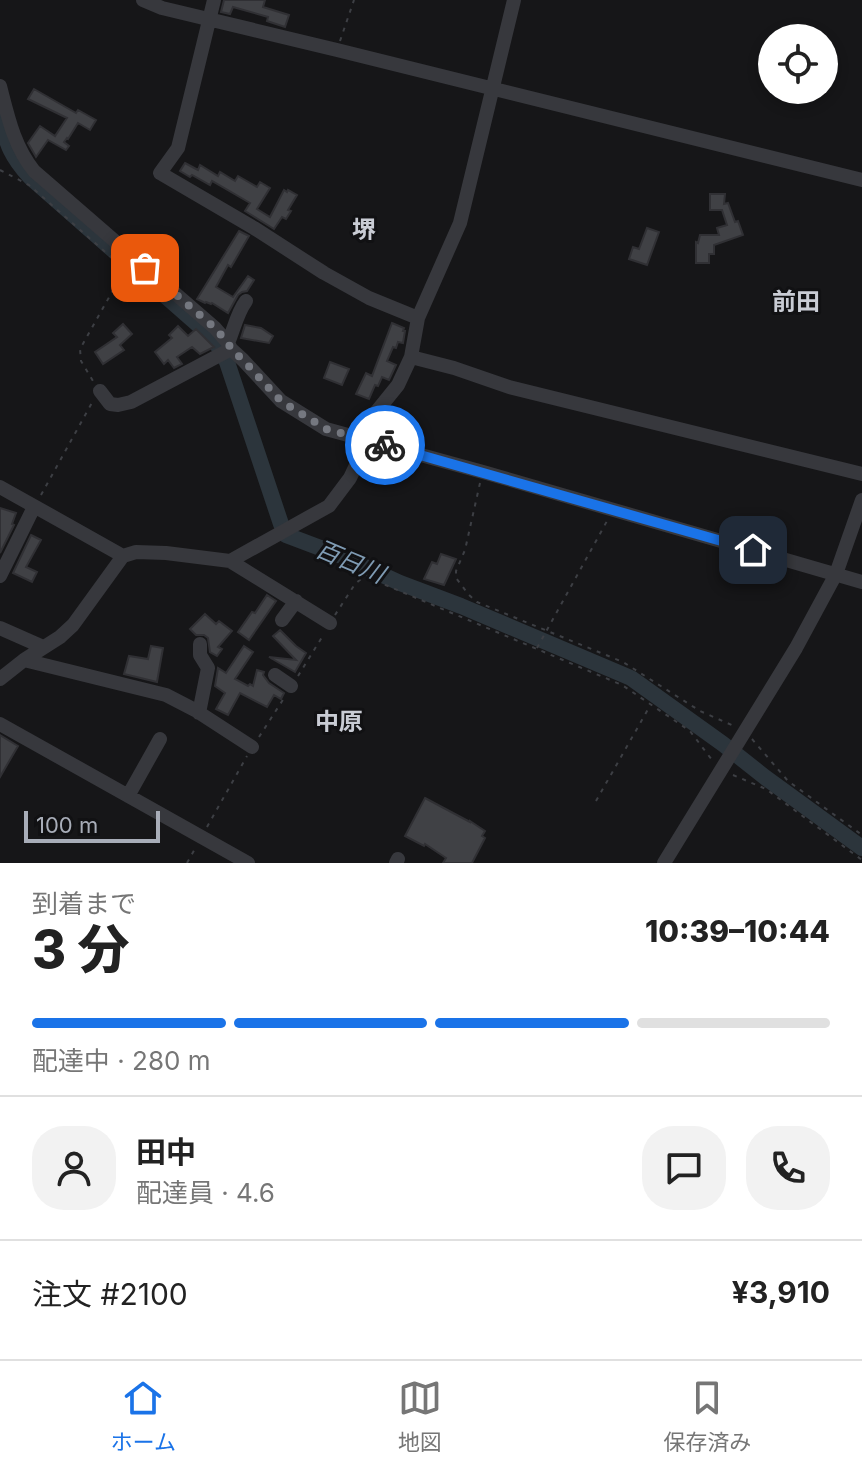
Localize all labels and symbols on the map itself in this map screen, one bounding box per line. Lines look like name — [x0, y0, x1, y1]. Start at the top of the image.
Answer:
district label: 堺 — [352, 215, 376, 244]
pin — [111, 234, 179, 302]
district label: 前田 — [772, 287, 820, 316]
courier — [345, 405, 425, 485]
pin — [719, 516, 787, 584]
water label: 百日川 — [311, 534, 392, 590]
district label: 中原 — [315, 707, 363, 736]
scale bar — [24, 807, 160, 843]

